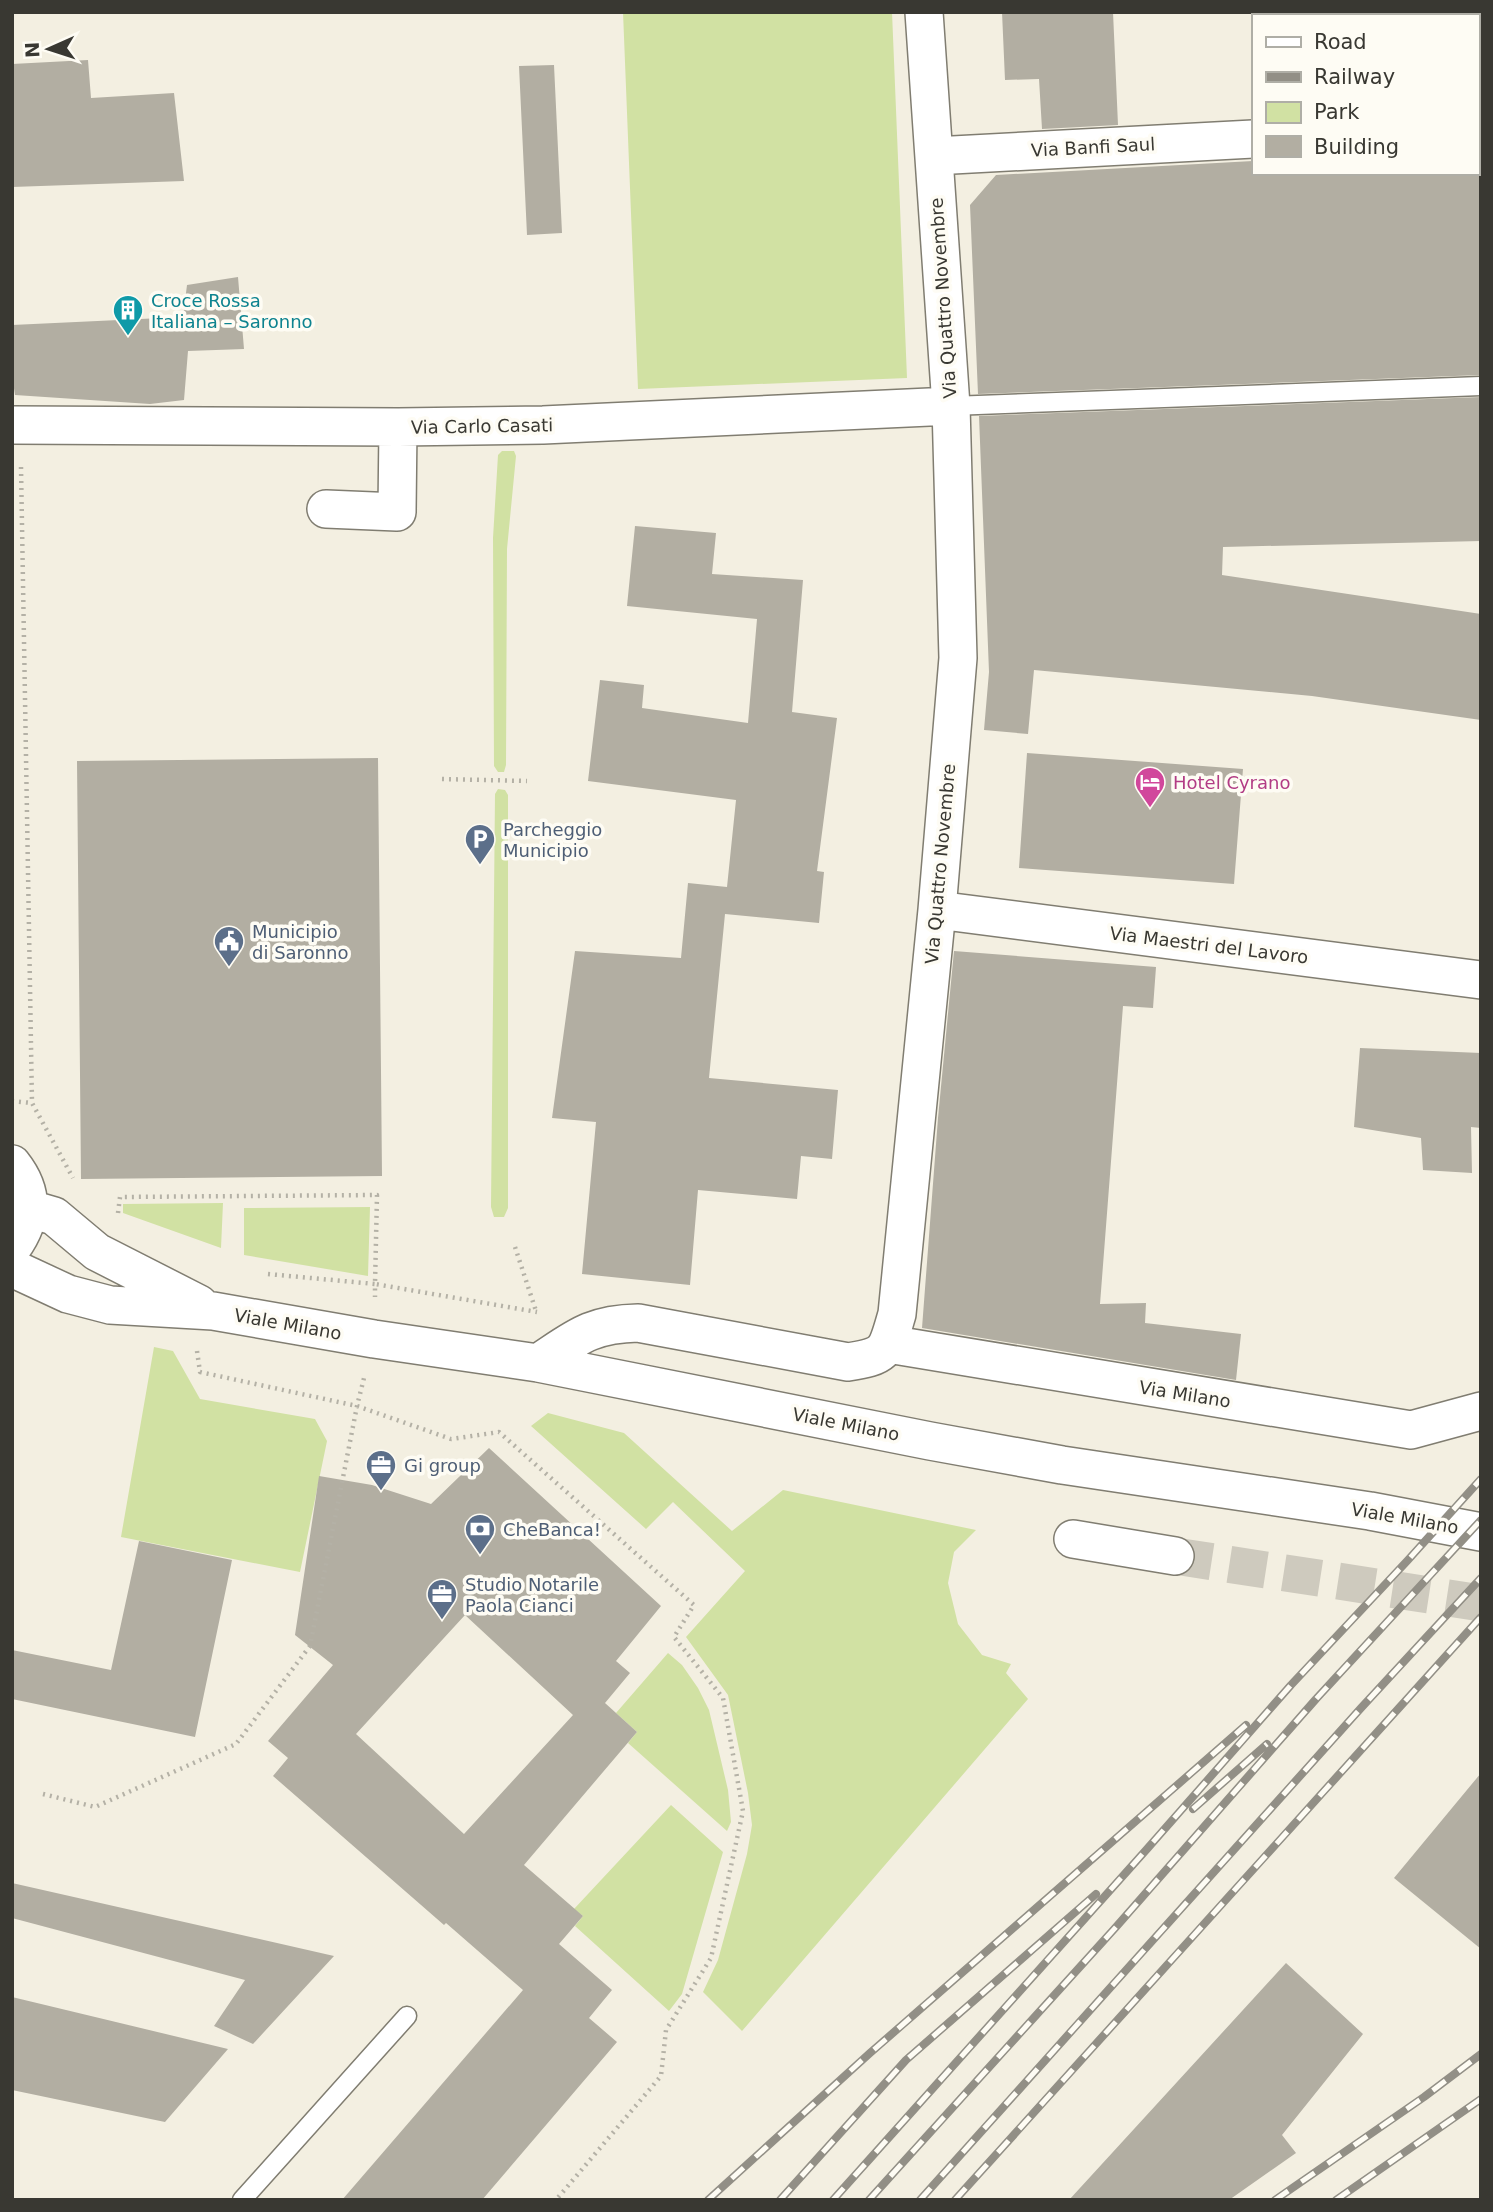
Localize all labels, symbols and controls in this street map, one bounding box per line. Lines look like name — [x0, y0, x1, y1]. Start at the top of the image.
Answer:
north arrow — [14, 14, 84, 84]
legend — [1252, 14, 1479, 175]
text: Road — [1314, 30, 1367, 54]
text: N — [21, 41, 43, 58]
text: Railway — [1314, 65, 1395, 89]
text: Park — [1314, 100, 1360, 124]
street label: Via Banfi Saul — [1030, 133, 1156, 161]
text: Building — [1314, 135, 1399, 159]
street label: Via Quattro Novembre — [926, 197, 960, 399]
place label: Croce Rossa Italiana – Saronno — [151, 290, 313, 332]
building icon: Croce Rossa Italiana – Saronno — [111, 293, 145, 337]
street label: Via Carlo Casati — [411, 414, 553, 438]
street label: Via Quattro Novembre — [921, 763, 959, 965]
hotel icon: Hotel Cyrano — [1133, 765, 1167, 809]
place label: Hotel Cyrano — [1173, 772, 1290, 793]
place label: Parcheggio Municipio — [503, 819, 602, 861]
parking icon: Parcheggio Municipio — [463, 822, 497, 866]
place label: Municipio di Saronno — [252, 921, 348, 963]
street label: Via Maestri del Lavoro — [1109, 922, 1309, 968]
public building icon: Municipio di Saronno — [212, 924, 246, 968]
street label: Viale Milano — [233, 1304, 343, 1344]
street label: Via Milano — [1138, 1376, 1232, 1412]
street label: Viale Milano — [791, 1403, 901, 1445]
office icon: Gi group — [364, 1448, 398, 1492]
place label: Gi group — [404, 1455, 481, 1476]
street label: Viale Milano — [1350, 1498, 1460, 1538]
bank icon: CheBanca! — [463, 1512, 497, 1556]
place label: CheBanca! — [503, 1519, 601, 1540]
place label: Studio Notarile Paola Cianci — [465, 1574, 599, 1616]
office icon: Studio Notarile Paola Cianci — [425, 1577, 459, 1621]

